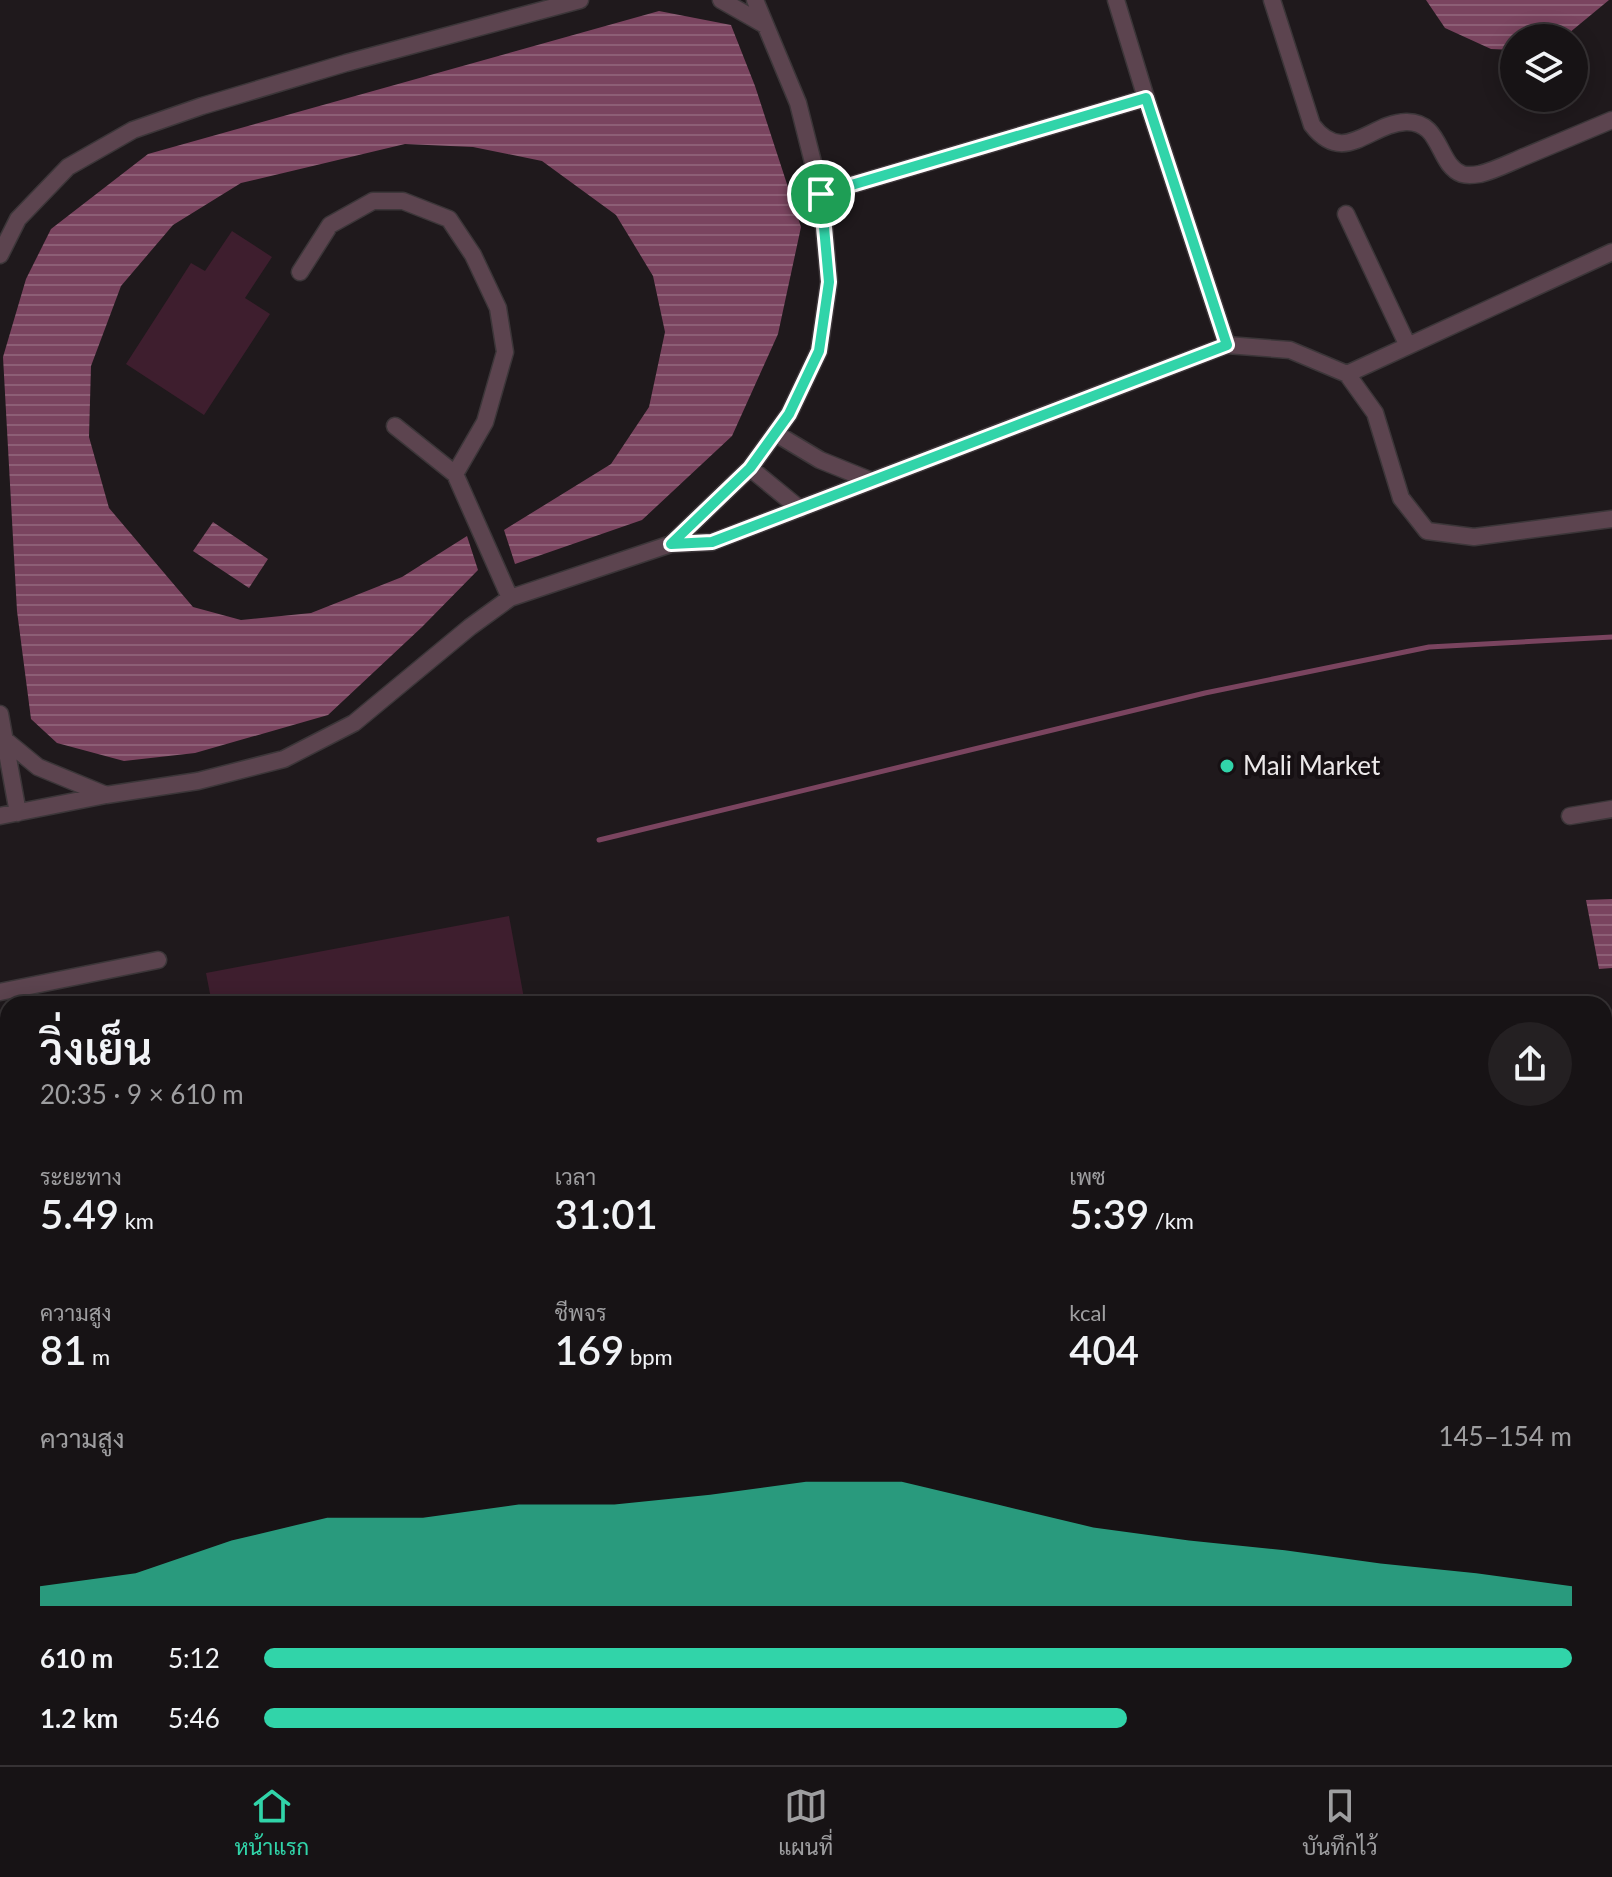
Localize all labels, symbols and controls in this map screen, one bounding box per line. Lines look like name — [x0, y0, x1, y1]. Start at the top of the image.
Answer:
map controls — [1500, 24, 1588, 112]
button: layers — [1500, 24, 1588, 112]
pin — [787, 160, 855, 228]
icon: arrive — [799, 172, 843, 216]
place label: Mali Market — [1243, 749, 1381, 781]
marker: Mali Market — [1218, 757, 1236, 775]
text: วิ่งเย็น — [40, 1022, 152, 1074]
button: share — [1488, 1022, 1572, 1106]
text: 20:35 · 9 × 610 m — [40, 1078, 244, 1110]
text: ระยะทาง — [40, 1163, 122, 1190]
text: เวลา — [555, 1163, 596, 1190]
text: เพซ — [1069, 1163, 1106, 1190]
text: 5.49 — [40, 1190, 119, 1238]
text: 31:01 — [555, 1190, 658, 1238]
text: 5:39 — [1069, 1190, 1149, 1238]
text: km — [119, 1207, 154, 1234]
text: /km — [1149, 1207, 1194, 1234]
text: ความสูง — [40, 1299, 111, 1326]
text: ชีพจร — [555, 1299, 607, 1326]
text: kcal — [1069, 1299, 1107, 1326]
text: 81 — [40, 1326, 86, 1374]
text: 169 — [555, 1326, 624, 1374]
text: 404 — [1069, 1326, 1139, 1374]
text: m — [86, 1343, 110, 1370]
text: bpm — [624, 1343, 673, 1370]
text: 145–154 m — [1438, 1420, 1572, 1452]
text: ความสูง — [40, 1422, 124, 1454]
text: 610 m — [40, 1642, 113, 1674]
text: 5:12 — [168, 1642, 220, 1674]
text: 1.2 km — [40, 1702, 118, 1734]
text: 5:46 — [168, 1702, 220, 1734]
tab: หน้าแรก — [235, 1784, 309, 1860]
tab: แผนที่ — [778, 1784, 833, 1860]
tab: บันทึกไว้ — [1302, 1784, 1377, 1860]

